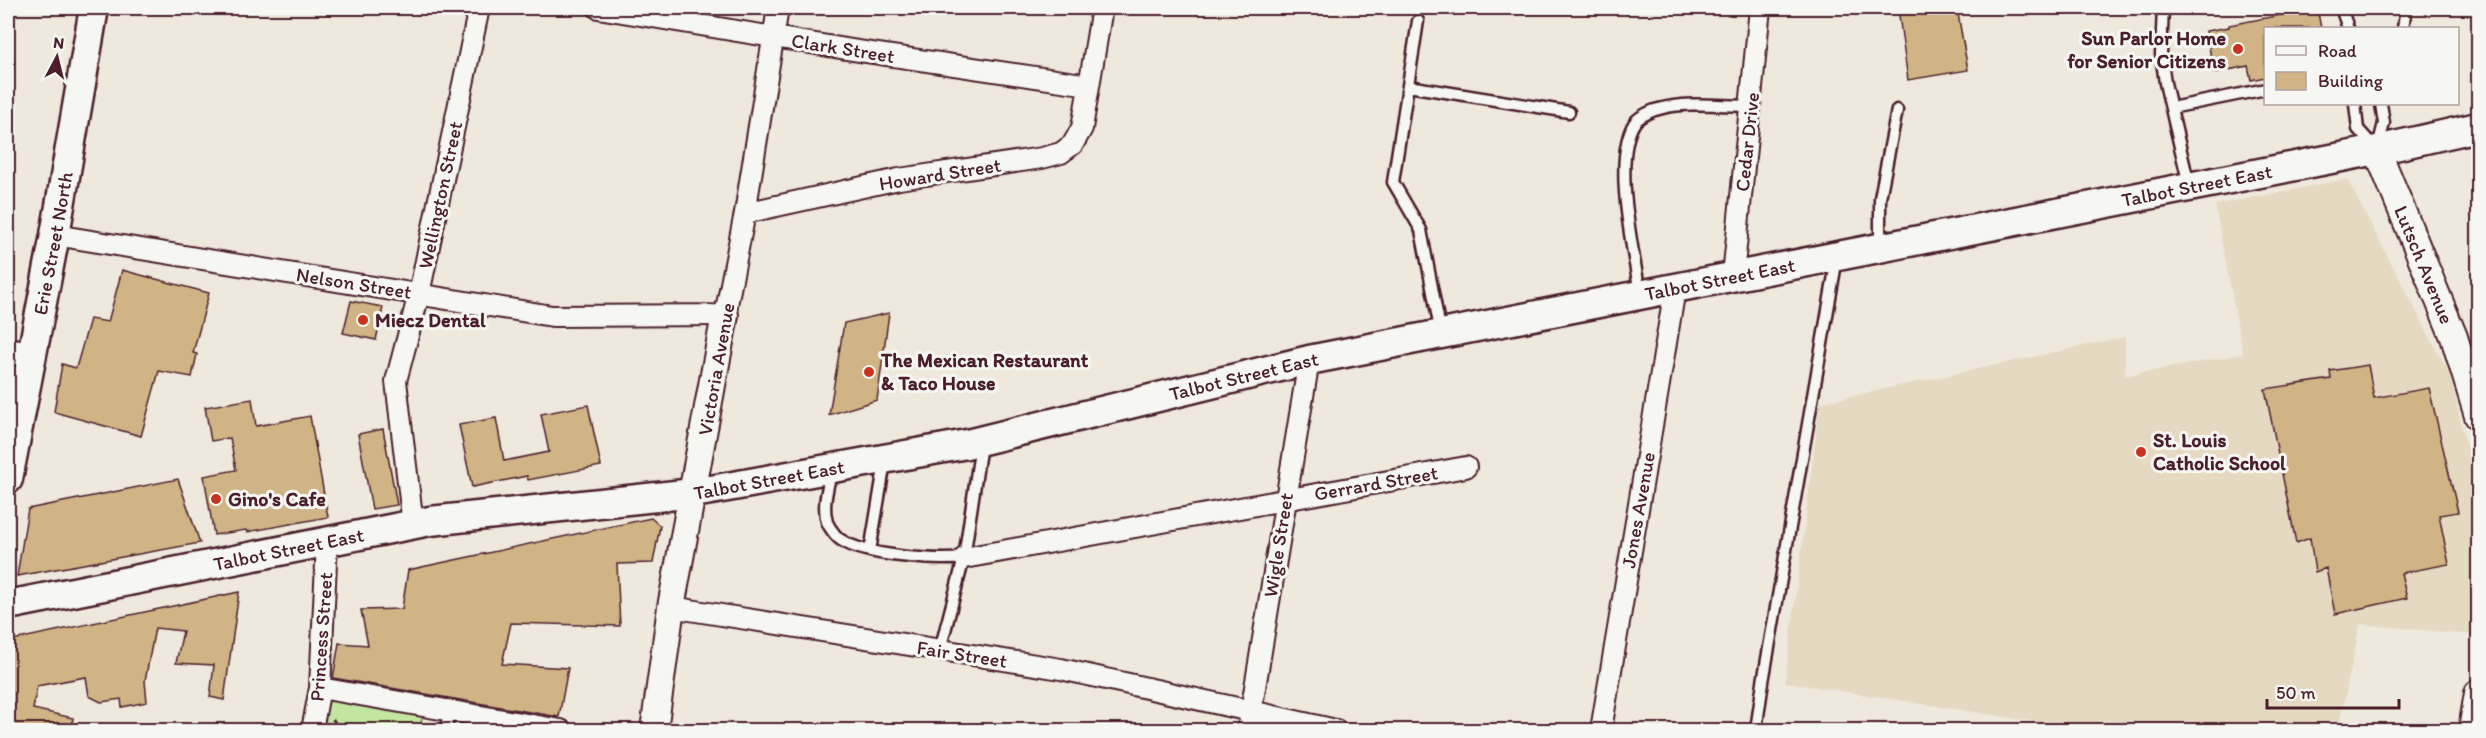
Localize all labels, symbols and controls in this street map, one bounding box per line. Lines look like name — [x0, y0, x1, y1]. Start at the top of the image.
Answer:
place label: Sun Parlor Home for Senior Citizens — [2067, 26, 2226, 73]
north arrow — [27, 27, 87, 87]
legend — [2264, 27, 2459, 105]
street label: Clark Street — [790, 28, 896, 68]
text: N — [52, 33, 65, 53]
text: Road — [2318, 40, 2357, 62]
marker: Sun Parlor Home for Senior Citizens — [2231, 42, 2245, 56]
text: Building — [2318, 70, 2384, 92]
street label: Cedar Drive — [1730, 91, 1764, 193]
street label: Wellington Street — [413, 119, 467, 271]
street label: Howard Street — [877, 153, 1003, 195]
street label: Talbot Street East — [2119, 159, 2274, 212]
street label: Erie Street North — [28, 169, 78, 317]
street label: Lutsch Avenue — [2389, 202, 2459, 327]
street label: Talbot Street East — [1643, 253, 1798, 306]
street label: Nelson Street — [295, 262, 413, 304]
street label: Victoria Avenue — [693, 301, 739, 437]
place label: Miecz Dental — [375, 308, 486, 332]
marker: Miecz Dental — [356, 313, 370, 327]
street label: Talbot Street East — [1167, 346, 1321, 406]
place label: The Mexican Restaurant & Taco House — [880, 348, 1089, 395]
marker: The Mexican Restaurant & Taco House — [862, 365, 876, 379]
place label: St. Louis Catholic School — [2153, 428, 2286, 475]
marker: St. Louis Catholic School — [2134, 445, 2148, 459]
street label: Jones Avenue — [1616, 450, 1660, 570]
street label: Talbot Street East — [692, 454, 847, 505]
street label: Gerrard Street — [1312, 460, 1440, 506]
place label: Gino's Cafe — [228, 487, 326, 511]
street label: Wigle Street — [1258, 491, 1298, 599]
marker: Gino's Cafe — [209, 492, 223, 506]
street label: Talbot Street East — [211, 522, 366, 576]
street label: Princess Street — [305, 571, 338, 702]
street label: Fair Street — [915, 635, 1009, 673]
scale bar — [2267, 672, 2399, 710]
text: 50 m — [2276, 682, 2316, 704]

